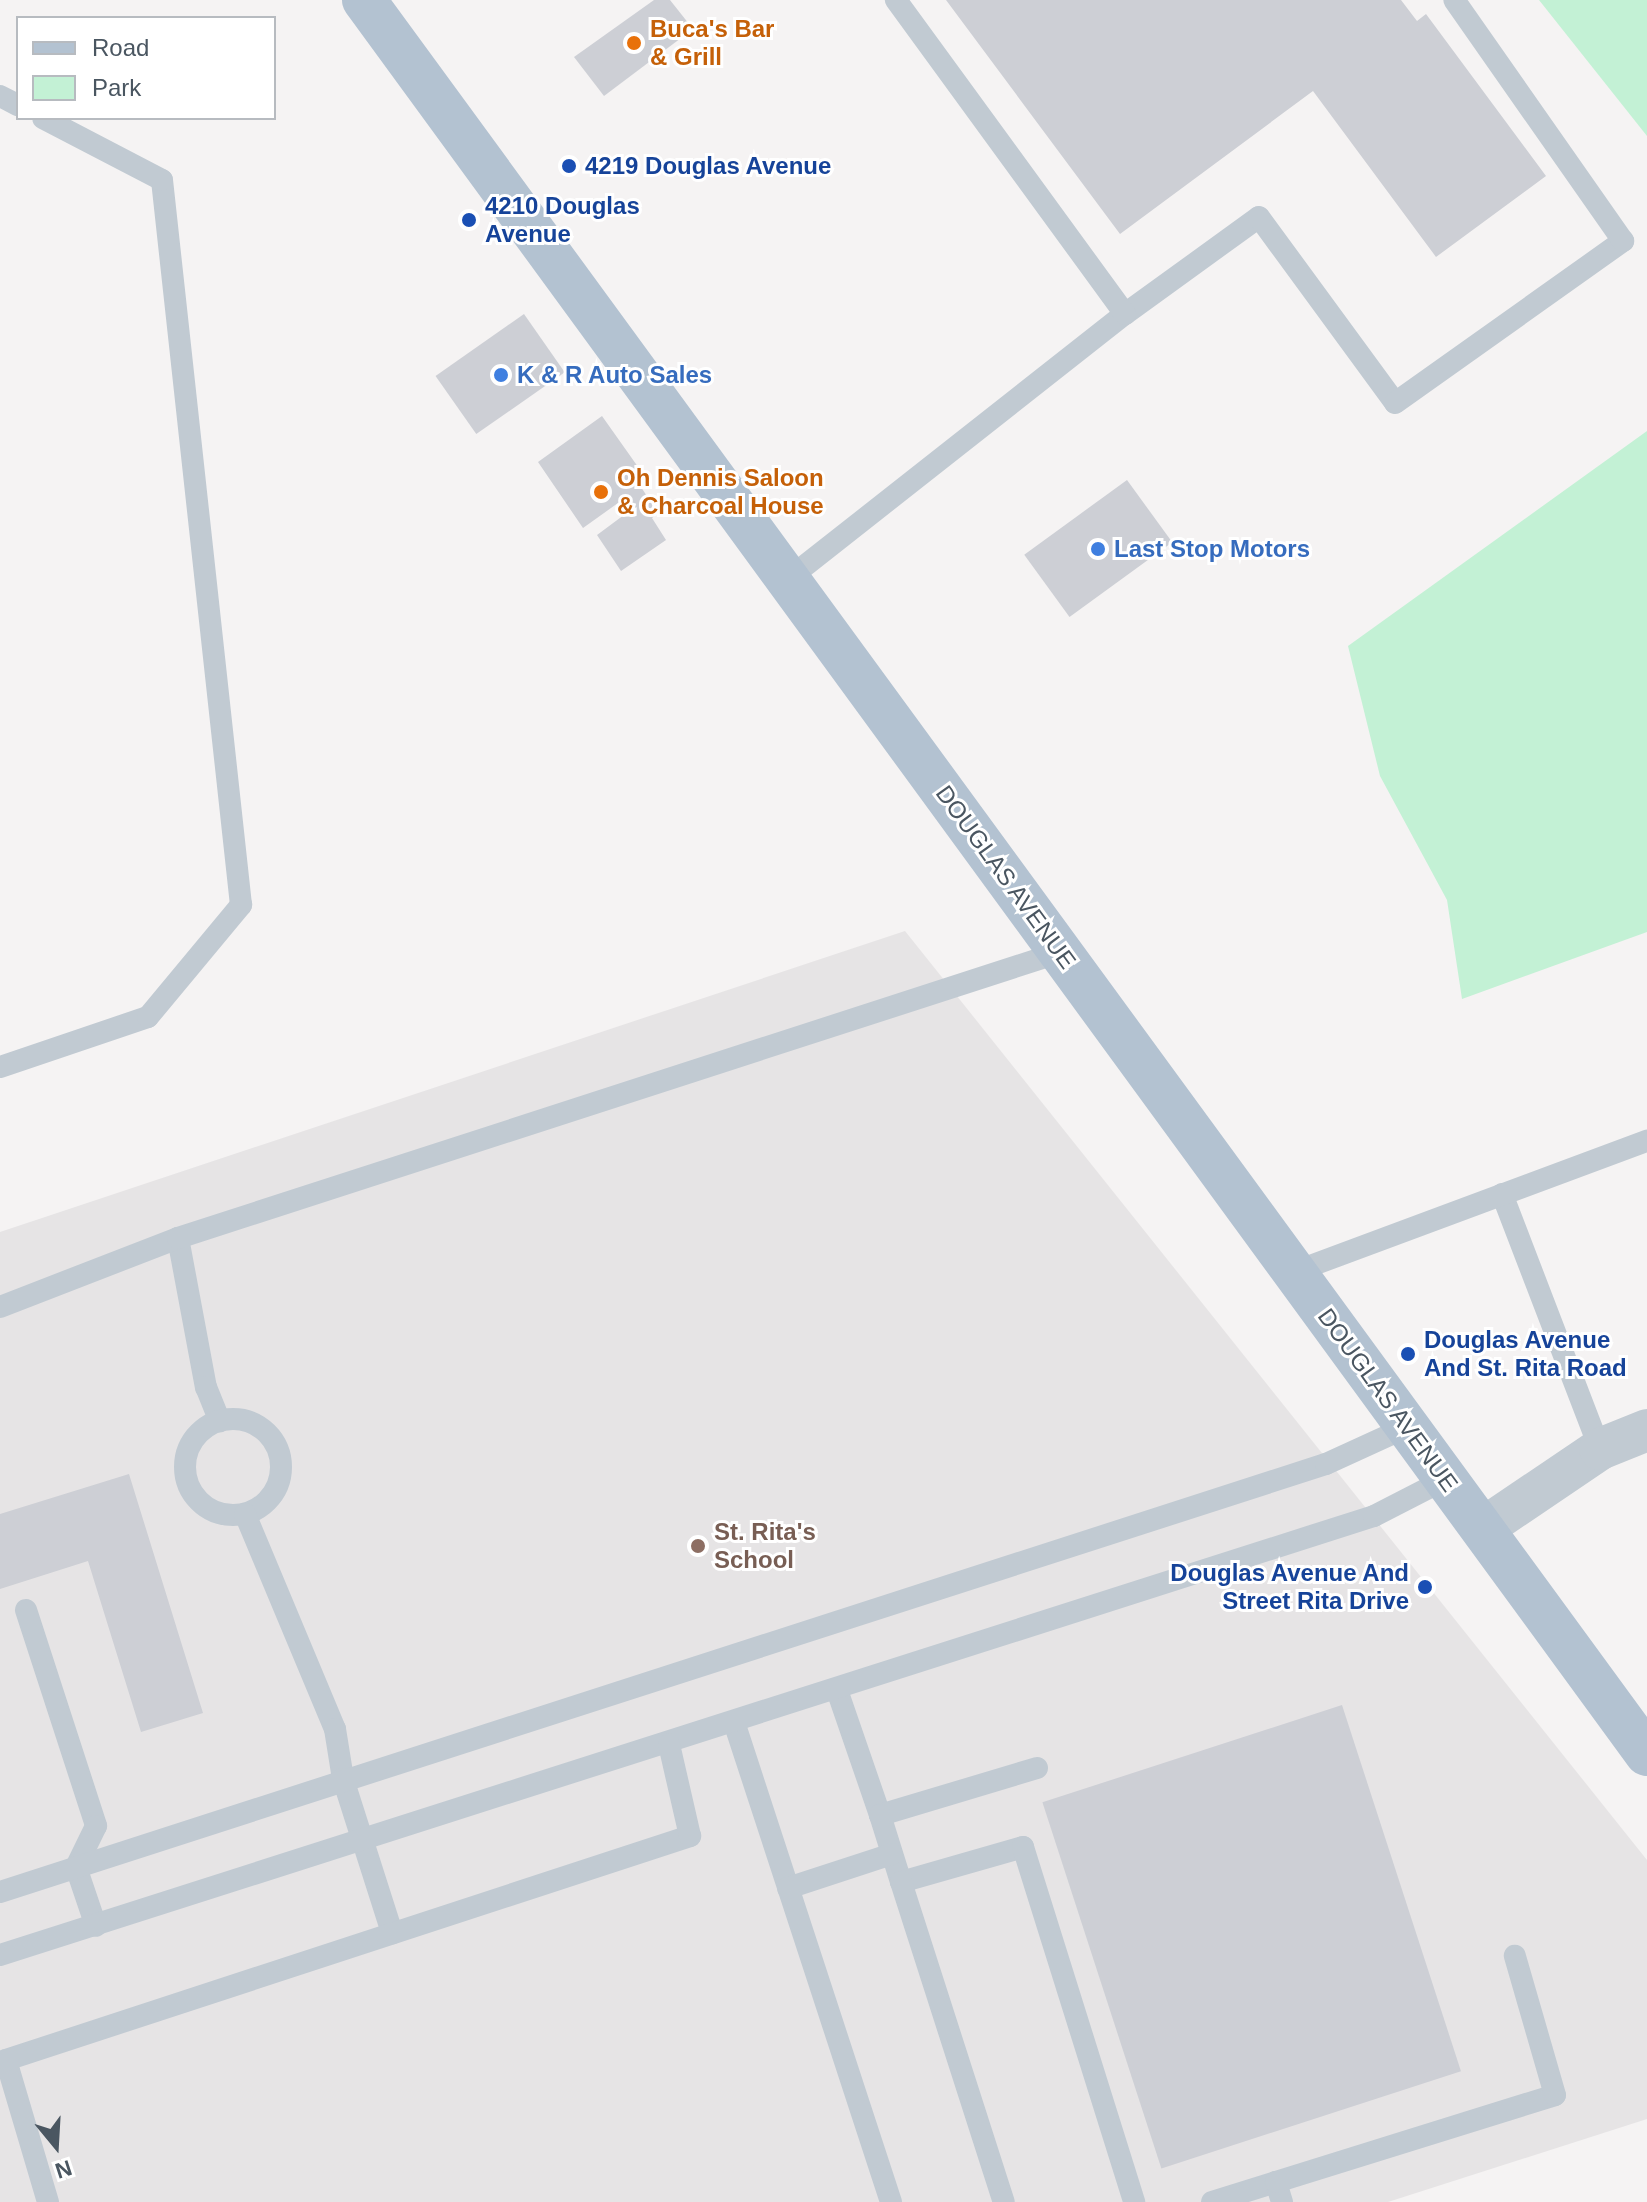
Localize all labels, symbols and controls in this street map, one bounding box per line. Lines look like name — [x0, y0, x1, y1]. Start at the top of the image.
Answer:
place label: Buca's Bar & Grill — [650, 15, 774, 71]
legend — [16, 16, 276, 120]
text: Road — [92, 34, 149, 61]
marker: Buca's Bar & Grill — [625, 34, 643, 52]
text: Park — [92, 74, 141, 101]
place label: 4219 Douglas Avenue — [585, 152, 832, 180]
marker: 4219 Douglas Avenue — [560, 157, 578, 175]
place label: 4210 Douglas Avenue — [485, 192, 640, 248]
marker: 4210 Douglas Avenue — [460, 211, 478, 229]
place label: K & R Auto Sales — [517, 361, 713, 389]
marker: K & R Auto Sales — [492, 366, 510, 384]
place label: Oh Dennis Saloon & Charcoal House — [617, 464, 824, 520]
marker: Oh Dennis Saloon & Charcoal House — [592, 483, 610, 501]
place label: Last Stop Motors — [1114, 535, 1310, 563]
marker: Last Stop Motors — [1089, 540, 1107, 558]
street label: DOUGLAS AVENUE — [929, 779, 1083, 975]
street label: DOUGLAS AVENUE — [1311, 1302, 1465, 1498]
place label: Douglas Avenue And St. Rita Road — [1424, 1326, 1627, 1382]
marker: Douglas Avenue And St. Rita Road — [1399, 1345, 1417, 1363]
place label: St. Rita's School — [714, 1518, 816, 1574]
marker: St. Rita's School — [689, 1537, 707, 1555]
place label: Douglas Avenue And Street Rita Drive — [1169, 1559, 1409, 1615]
marker: Douglas Avenue And Street Rita Drive — [1416, 1578, 1434, 1596]
north arrow — [16, 2106, 96, 2186]
text: N — [52, 2155, 75, 2184]

